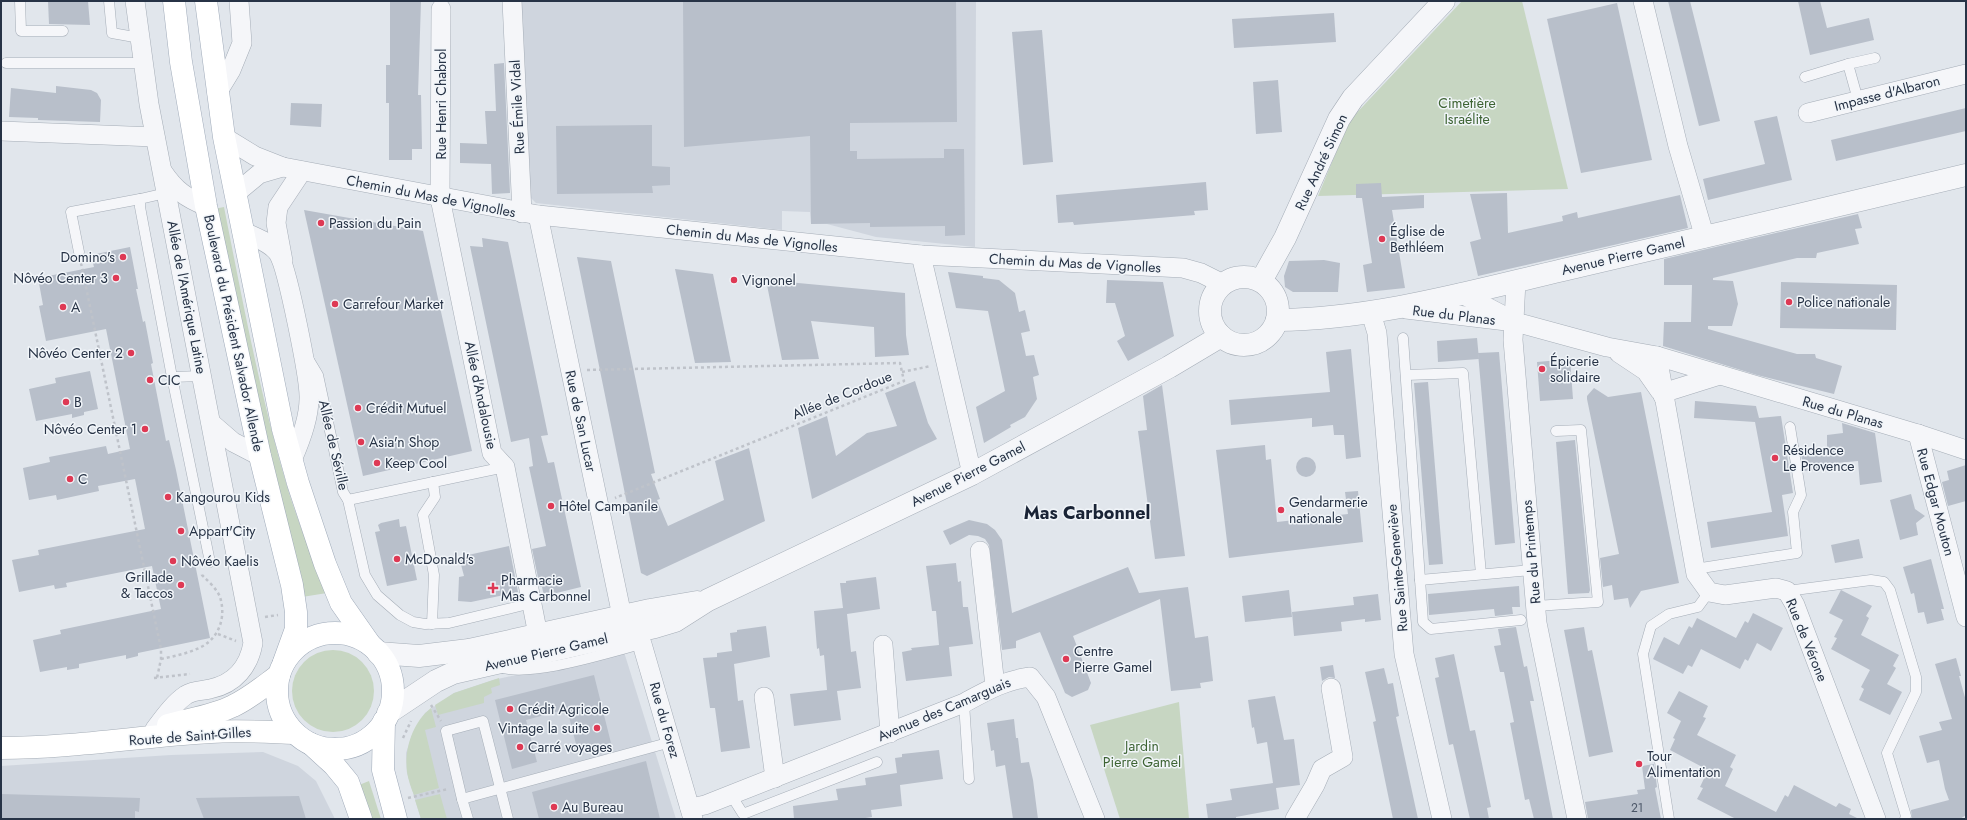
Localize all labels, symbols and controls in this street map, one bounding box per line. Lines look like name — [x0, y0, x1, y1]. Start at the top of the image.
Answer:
street label: Rue Henri Chabrol — [431, 49, 451, 159]
street label: Rue Émile Vidal — [505, 59, 529, 155]
street label: Impasse d'Albaron — [1832, 70, 1942, 116]
park label: Cimetière Israélite — [1438, 93, 1496, 129]
street label: Rue André Simon — [1290, 110, 1352, 214]
street label: Chemin du Mas de Vignolles — [345, 170, 518, 222]
street label: Boulevard du Président Salvador Allende — [199, 213, 269, 453]
place label: Passion du Pain — [329, 213, 422, 233]
marker: Passion du Pain — [316, 218, 326, 228]
street label: Allée de l'Amérique Latine — [162, 219, 212, 375]
street label: Chemin du Mas de Vignolles — [665, 219, 839, 257]
place label: Église de Bethléem — [1390, 221, 1445, 257]
street label: Avenue Pierre Gamel — [1559, 232, 1687, 280]
marker: Église de Bethléem — [1377, 234, 1387, 244]
place label: Domino's — [60, 247, 115, 267]
street label: Chemin du Mas de Vignolles — [988, 249, 1162, 278]
marker: Domino's — [118, 252, 128, 262]
place label: Nôvéo Center 3 — [13, 268, 108, 288]
place label: Vignonel — [742, 270, 796, 290]
marker: Nôvéo Center 3 — [111, 273, 121, 283]
marker: Vignonel — [729, 275, 739, 285]
place label: Police nationale — [1797, 292, 1890, 312]
place label: Carrefour Market — [343, 294, 444, 314]
place label: A — [71, 297, 81, 317]
marker: Police nationale — [1784, 297, 1794, 307]
marker: Carrefour Market — [330, 299, 340, 309]
street label: Rue du Planas — [1411, 300, 1497, 330]
marker: A — [58, 302, 68, 312]
street label: Allée d'Andalousie — [460, 339, 502, 451]
place label: Nôvéo Center 2 — [28, 343, 123, 363]
marker: Nôvéo Center 2 — [126, 348, 136, 358]
place label: Épicerie solidaire — [1550, 351, 1600, 387]
marker: Épicerie solidaire — [1537, 364, 1547, 374]
street label: Allée de Cordoue — [789, 366, 895, 424]
street label: Rue de San Lucar — [560, 368, 602, 474]
place label: CIC — [158, 370, 181, 390]
marker: CIC — [145, 375, 155, 385]
street label: Rue du Planas — [1800, 391, 1886, 433]
place label: B — [74, 392, 82, 412]
marker: B — [61, 397, 71, 407]
street label: Allée de Séville — [314, 398, 354, 492]
place label: Crédit Mutuel — [366, 398, 446, 418]
marker: Crédit Mutuel — [353, 403, 363, 413]
place label: Nôvéo Center 1 — [44, 419, 137, 439]
marker: Nôvéo Center 1 — [140, 424, 150, 434]
place label: Asia'n Shop — [369, 432, 439, 452]
street label: Avenue Pierre Gamel — [907, 436, 1029, 512]
marker: Asia'n Shop — [356, 437, 366, 447]
place label: Résidence Le Provence — [1783, 440, 1855, 476]
street label: Rue Edgar Mouton — [1912, 446, 1960, 558]
place label: Keep Cool — [385, 453, 447, 473]
marker: Résidence Le Provence — [1770, 453, 1780, 463]
marker: Keep Cool — [372, 458, 382, 468]
place label: C — [78, 469, 88, 489]
marker: C — [65, 474, 75, 484]
place label: Kangourou Kids — [176, 487, 270, 507]
marker: Kangourou Kids — [163, 492, 173, 502]
place label: Gendarmerie nationale — [1289, 492, 1368, 528]
place label: Hôtel Campanile — [559, 496, 658, 516]
street label: Rue du Printemps — [1516, 499, 1546, 605]
district label: Mas Carbonnel — [1024, 500, 1150, 526]
marker: Hôtel Campanile — [546, 501, 556, 511]
street label: Rue Sainte-Geneviève — [1381, 503, 1413, 633]
marker: Gendarmerie nationale — [1276, 505, 1286, 515]
place label: Appart'City — [189, 521, 256, 541]
marker: Appart'City — [176, 526, 186, 536]
place label: McDonald's — [405, 549, 474, 569]
place label: Nôvéo Kaelis — [181, 551, 259, 571]
marker: McDonald's — [392, 554, 402, 564]
marker: Nôvéo Kaelis — [168, 556, 178, 566]
place label: Grillade & Taccos — [121, 567, 173, 603]
place label: Pharmacie Mas Carbonnel — [501, 570, 591, 606]
marker: Grillade & Taccos — [176, 580, 186, 590]
marker: Pharmacie Mas Carbonnel — [488, 583, 498, 593]
street label: Rue de Vérone — [1781, 595, 1833, 685]
street label: Avenue Pierre Gamel — [482, 628, 610, 676]
place label: Centre Pierre Gamel — [1074, 641, 1152, 677]
marker: Centre Pierre Gamel — [1061, 654, 1071, 664]
street label: Avenue des Camarguais — [874, 672, 1014, 746]
street label: Rue du Forez — [645, 680, 686, 761]
place label: Crédit Agricole — [518, 699, 609, 719]
marker: Crédit Agricole — [505, 704, 515, 714]
place label: Vintage la suite — [498, 718, 589, 738]
street label: Route de Saint-Gilles — [128, 722, 252, 750]
marker: Vintage la suite — [592, 723, 602, 733]
park label: Jardin Pierre Gamel — [1103, 736, 1181, 772]
place label: Carré voyages — [528, 737, 613, 757]
marker: Carré voyages — [515, 742, 525, 752]
place label: Tour Alimentation — [1647, 746, 1721, 782]
marker: Tour Alimentation — [1634, 759, 1644, 769]
place label: Au Bureau — [562, 797, 624, 817]
house number: 21 — [1631, 799, 1643, 817]
marker: Au Bureau — [549, 802, 559, 812]

